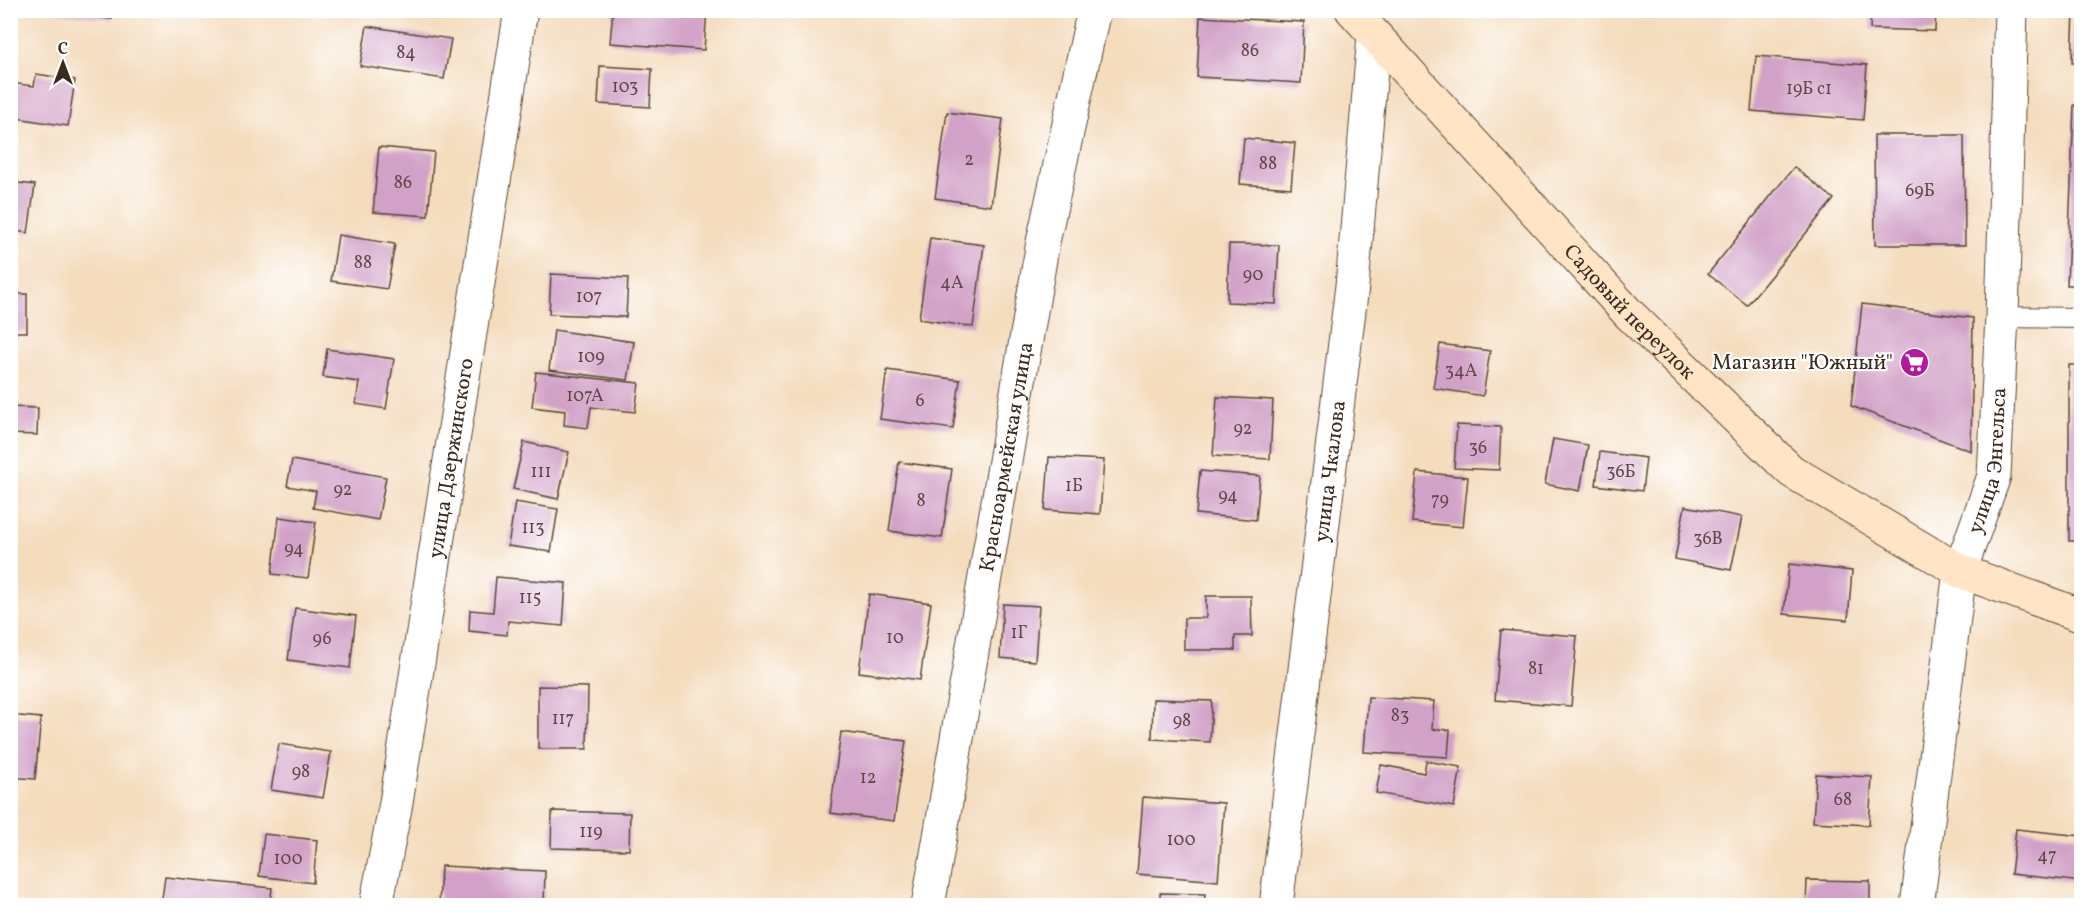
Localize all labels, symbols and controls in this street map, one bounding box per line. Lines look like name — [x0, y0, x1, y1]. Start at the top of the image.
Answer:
north arrow — [33, 33, 93, 93]
text: С — [58, 39, 68, 61]
house number: 86 — [1241, 39, 1259, 64]
house number: 84 — [396, 41, 416, 66]
house number: 103 — [612, 75, 638, 100]
house number: 19Б с1 — [1786, 77, 1832, 102]
house number: 2 — [964, 148, 974, 173]
house number: 88 — [1259, 152, 1277, 177]
house number: 86 — [394, 171, 412, 196]
house number: 69Б — [1905, 179, 1935, 204]
street label: Садовый переулок — [1556, 238, 1701, 387]
house number: 88 — [354, 251, 372, 276]
house number: 90 — [1243, 263, 1263, 288]
house number: 4А — [940, 271, 964, 296]
house number: 107 — [576, 285, 602, 310]
street label: Красноармейская улица — [973, 340, 1041, 574]
house number: 109 — [577, 345, 605, 370]
supermarket icon: Магазин "Южный" — [1898, 346, 1930, 378]
place label: Магазин "Южный" — [1712, 349, 1893, 378]
street label: улица Дзержинского — [422, 356, 482, 561]
house number: 34А — [1445, 359, 1478, 384]
house number: 107А — [566, 384, 604, 409]
street label: улица Энгельса — [1962, 387, 2014, 538]
house number: 6 — [915, 389, 925, 414]
street label: улица Чкалова — [1308, 399, 1354, 544]
house number: 92 — [1233, 417, 1253, 442]
house number: 36 — [1469, 436, 1487, 461]
house number: 111 — [531, 460, 551, 485]
house number: 36Б — [1606, 460, 1636, 485]
house number: 1Б — [1065, 474, 1083, 499]
house number: 92 — [333, 478, 353, 503]
house number: 94 — [1218, 484, 1238, 509]
house number: 79 — [1431, 488, 1449, 513]
house number: 8 — [916, 489, 926, 514]
house number: 113 — [521, 516, 545, 541]
house number: 36В — [1693, 527, 1723, 552]
house number: 94 — [284, 537, 304, 562]
house number: 115 — [519, 586, 541, 611]
house number: 1Г — [1010, 621, 1028, 646]
house number: 10 — [886, 626, 904, 651]
house number: 96 — [312, 627, 332, 652]
house number: 81 — [1528, 657, 1544, 682]
house number: 83 — [1391, 704, 1409, 729]
house number: 117 — [552, 707, 574, 732]
house number: 98 — [1173, 709, 1191, 734]
house number: 98 — [292, 760, 310, 785]
house number: 12 — [860, 766, 876, 791]
house number: 68 — [1834, 788, 1852, 813]
house number: 119 — [579, 820, 603, 845]
house number: 100 — [1167, 828, 1196, 853]
house number: 47 — [2037, 844, 2057, 869]
house number: 100 — [274, 847, 303, 872]

